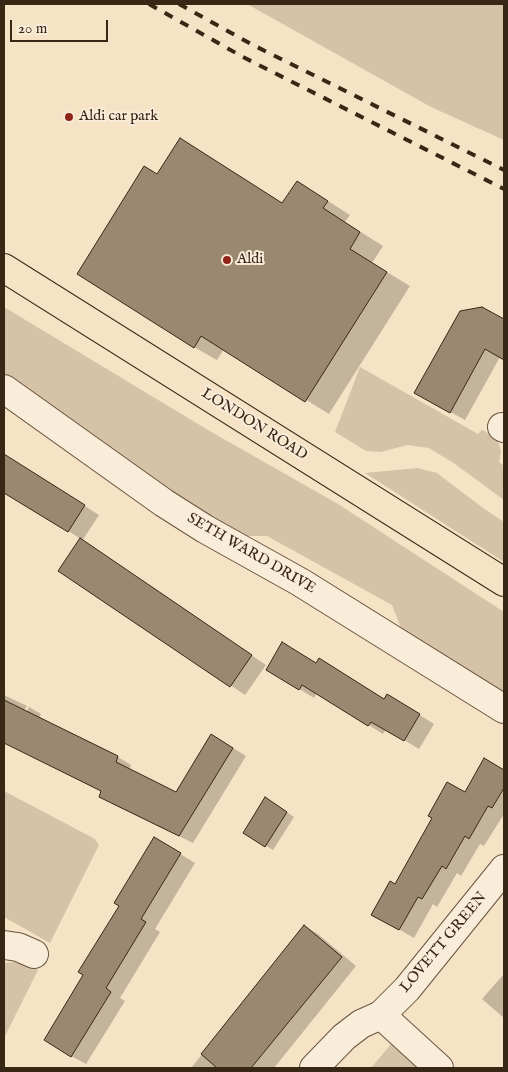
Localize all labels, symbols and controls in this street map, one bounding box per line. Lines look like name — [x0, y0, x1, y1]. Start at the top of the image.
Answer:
scale bar — [12, 10, 110, 42]
text: 20 m — [18, 19, 47, 38]
place label: Aldi car park — [79, 108, 158, 126]
marker: Aldi car park — [63, 111, 75, 123]
place label: Aldi — [237, 251, 263, 269]
marker: Aldi — [221, 254, 233, 266]
street label: LONDON ROAD — [198, 385, 310, 465]
street label: SETH WARD DRIVE — [184, 510, 318, 598]
street label: LOVETT GREEN — [397, 889, 491, 997]

